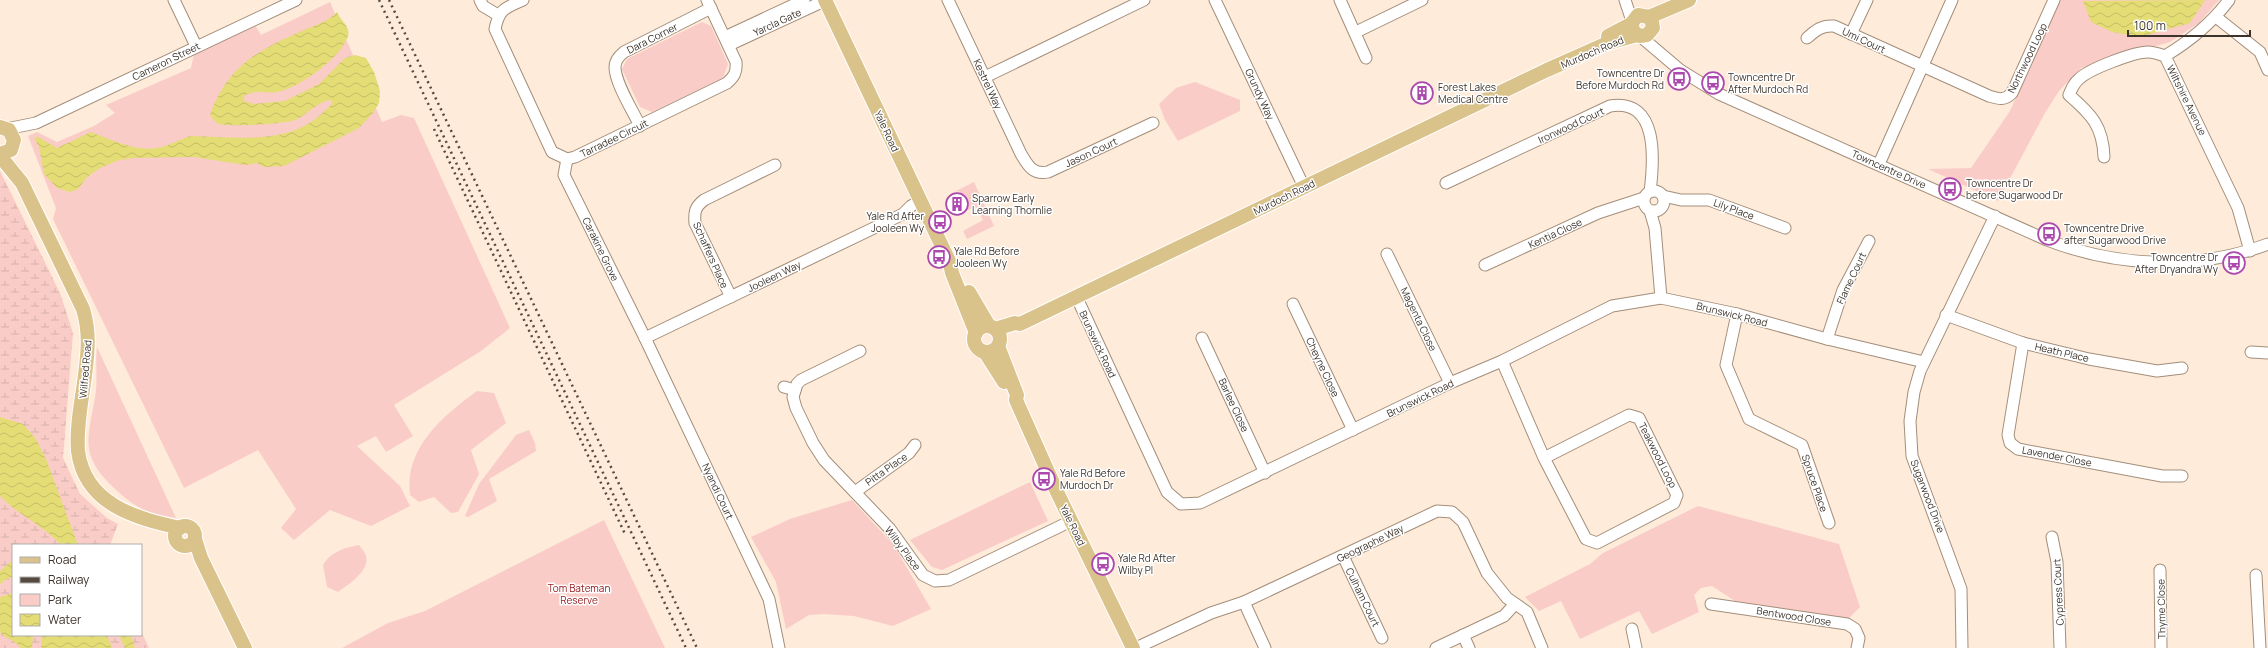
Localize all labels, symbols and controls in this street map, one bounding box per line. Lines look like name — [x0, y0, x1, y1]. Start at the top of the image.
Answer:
street label: Yarcla Gate — [751, 5, 803, 39]
scale bar — [2128, 12, 2250, 38]
text: 100 m — [2134, 17, 2166, 34]
street label: Dara Corner — [624, 19, 680, 57]
street label: Northwood Loop — [2004, 21, 2050, 95]
street label: Umi Court — [1840, 24, 1888, 56]
street label: Murdoch Road — [1558, 32, 1626, 72]
street label: Cameron Street — [130, 39, 202, 83]
street label: Kestrel Way — [970, 57, 1006, 112]
street label: Wiltshire Avenue — [2164, 62, 2210, 138]
street label: Grundy Way — [1242, 66, 1278, 123]
place label: Towncentre Dr Before Murdoch Rd — [1576, 66, 1664, 92]
bus stop icon: Towncentre Dr Before Murdoch Rd — [1666, 66, 1692, 92]
bus stop icon: Towncentre Dr After Murdoch Rd — [1700, 70, 1726, 96]
place label: Towncentre Dr After Murdoch Rd — [1728, 70, 1808, 96]
building icon: Forest Lakes Medical Centre — [1409, 80, 1435, 106]
place label: Forest Lakes Medical Centre — [1438, 80, 1508, 106]
street label: Ironwood Court — [1536, 104, 1606, 146]
street label: Yale Road — [871, 108, 903, 154]
street label: Tarradee Circuit — [578, 116, 650, 160]
street label: Jason Court — [1063, 134, 1119, 170]
street label: Towncentre Drive — [1850, 146, 1929, 192]
street label: Murdoch Road — [1251, 176, 1317, 218]
bus stop icon: Towncentre Dr before Sugarwood Dr — [1937, 176, 1963, 202]
place label: Towncentre Dr before Sugarwood Dr — [1966, 176, 2064, 202]
building icon: Sparrow Early Learning Thornlie — [944, 191, 970, 217]
place label: Sparrow Early Learning Thornlie — [972, 191, 1052, 217]
street label: Lily Place — [1712, 195, 1756, 223]
place label: Yale Rd After Jooleen Wy — [866, 209, 925, 235]
bus stop icon: Yale Rd After Jooleen Wy — [927, 209, 953, 235]
street label: Kentia Close — [1526, 214, 1584, 252]
street label: Carakine Grove — [579, 215, 623, 284]
street label: Schaffers Place — [690, 220, 732, 291]
bus stop icon: Towncentre Drive after Sugarwood Drive — [2036, 221, 2062, 247]
place label: Towncentre Drive after Sugarwood Drive — [2064, 221, 2166, 247]
bus stop icon: Yale Rd Before Jooleen Wy — [926, 244, 952, 270]
place label: Yale Rd Before Jooleen Wy — [954, 244, 1019, 270]
street label: Flame Court — [1833, 250, 1869, 306]
place label: Towncentre Dr After Dryandra Wy — [2135, 250, 2219, 276]
bus stop icon: Towncentre Dr After Dryandra Wy — [2221, 250, 2247, 276]
street label: Jooleen Way — [745, 257, 804, 295]
street label: Magenta Close — [1397, 285, 1441, 353]
street label: Brunswick Road — [1695, 298, 1769, 330]
street label: Brunswick Road — [1076, 308, 1120, 380]
street label: Cheyne Close — [1303, 335, 1343, 399]
street label: Wilfred Road — [75, 339, 95, 399]
street label: Heath Place — [2034, 339, 2091, 365]
street label: Barlee Close — [1215, 376, 1253, 434]
street label: Brunswick Road — [1384, 376, 1456, 420]
street label: Teakwood Loop — [1636, 420, 1681, 490]
street label: Lavender Close — [2021, 442, 2093, 470]
street label: Pitta Place — [862, 449, 910, 489]
street label: Spruce Place — [1799, 452, 1831, 514]
street label: Sugarwood Drive — [1908, 457, 1949, 535]
street label: Nyandi Court — [699, 461, 737, 521]
bus stop icon: Yale Rd Before Murdoch Dr — [1031, 466, 1057, 492]
place label: Yale Rd Before Murdoch Dr — [1060, 466, 1125, 492]
street label: Yale Road — [1057, 502, 1089, 548]
street label: Geographe Way — [1334, 520, 1406, 565]
street label: Wilby Place — [882, 523, 924, 573]
legend — [12, 544, 142, 636]
text: Road — [48, 551, 76, 568]
bus stop icon: Yale Rd After Wilby Pl — [1090, 551, 1116, 577]
place label: Yale Rd After Wilby Pl — [1118, 551, 1176, 577]
street label: Cypress Court — [2049, 558, 2067, 626]
street label: Culham Court — [1343, 565, 1383, 629]
text: Railway — [48, 571, 90, 588]
street label: Thyme Close — [2153, 579, 2169, 639]
park label: Tom Bateman Reserve — [548, 581, 610, 607]
text: Park — [48, 591, 73, 608]
street label: Bentwood Close — [1756, 603, 1833, 629]
text: Water — [48, 611, 82, 628]

